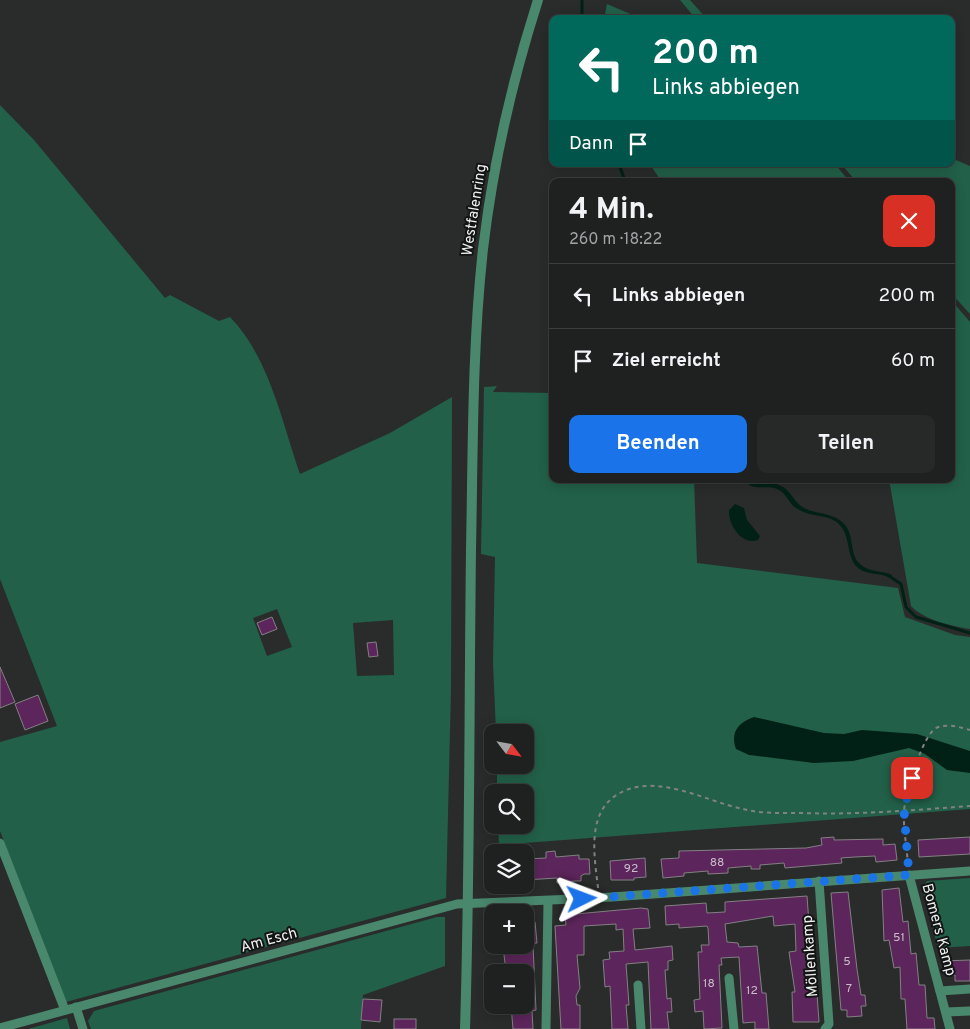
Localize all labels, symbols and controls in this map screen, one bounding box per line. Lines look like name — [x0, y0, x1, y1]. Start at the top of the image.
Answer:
text: 200 m — [652, 32, 759, 76]
icon: left — [569, 35, 634, 100]
text: Links abbiegen — [652, 75, 800, 102]
icon: arrive — [624, 130, 652, 158]
text: Dann — [569, 132, 614, 156]
street label: Westfalenring — [458, 163, 492, 257]
text: 4 Min. — [569, 192, 654, 229]
button: close — [883, 195, 935, 247]
text: 260 m · 18:22 — [569, 230, 662, 250]
icon: left — [569, 282, 597, 310]
text: Links abbiegen — [612, 284, 745, 308]
text: 200 m — [879, 284, 935, 308]
icon: arrive — [569, 347, 597, 375]
text: Ziel erreicht — [612, 349, 721, 373]
text: 60 m — [891, 349, 935, 373]
button: Beenden — [569, 415, 747, 473]
button: Teilen — [757, 415, 935, 473]
north arrow — [484, 724, 534, 774]
map controls — [484, 724, 534, 1014]
pin — [891, 757, 933, 799]
icon: arrive — [898, 764, 926, 792]
button: search — [484, 784, 534, 834]
button: layers — [484, 844, 534, 894]
house number: 88 — [710, 855, 724, 871]
house number: 92 — [624, 861, 638, 877]
position arrow — [555, 872, 607, 924]
street label: Bomers Kamp — [917, 882, 959, 978]
button: + — [484, 904, 534, 954]
street label: Möllenkamp — [799, 914, 823, 998]
street label: Am Esch — [239, 924, 299, 958]
house number: 51 — [893, 930, 905, 946]
house number: 5 — [843, 954, 851, 970]
button: − — [484, 964, 534, 1014]
house number: 18 — [703, 976, 715, 992]
house number: 7 — [846, 981, 852, 997]
house number: 12 — [746, 983, 758, 999]

